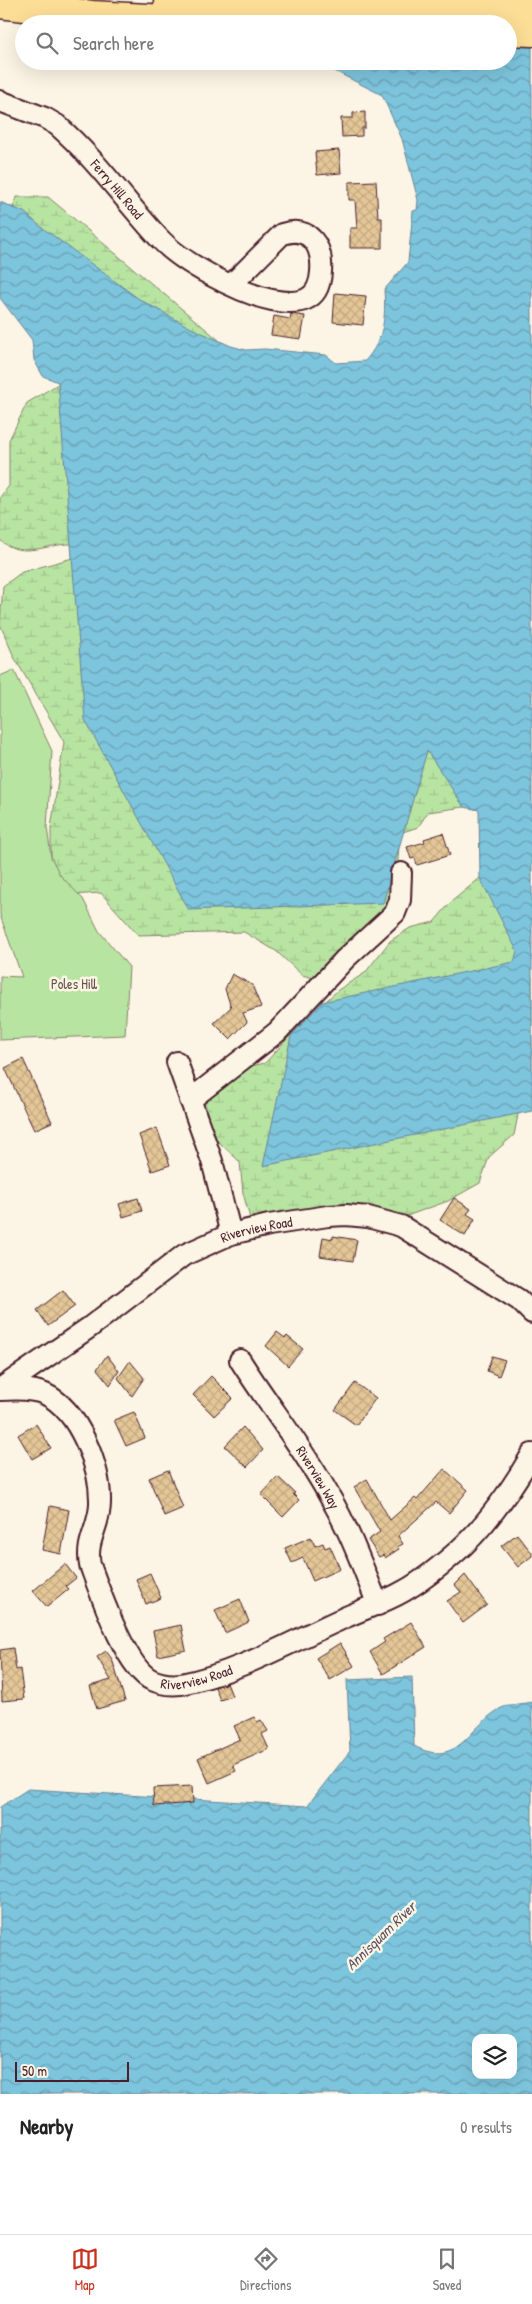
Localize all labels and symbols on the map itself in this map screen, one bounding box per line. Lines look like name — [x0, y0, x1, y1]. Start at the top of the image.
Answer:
street label: Ferry Hill Road — [86, 154, 148, 223]
park label: Poles Hill — [51, 974, 98, 993]
street label: Riverview Road — [217, 1212, 294, 1247]
street label: Riverview Way — [292, 1442, 345, 1512]
street label: Riverview Road — [159, 1660, 235, 1693]
water label: Annisquam River — [341, 1895, 422, 1975]
scale bar — [15, 2059, 129, 2082]

